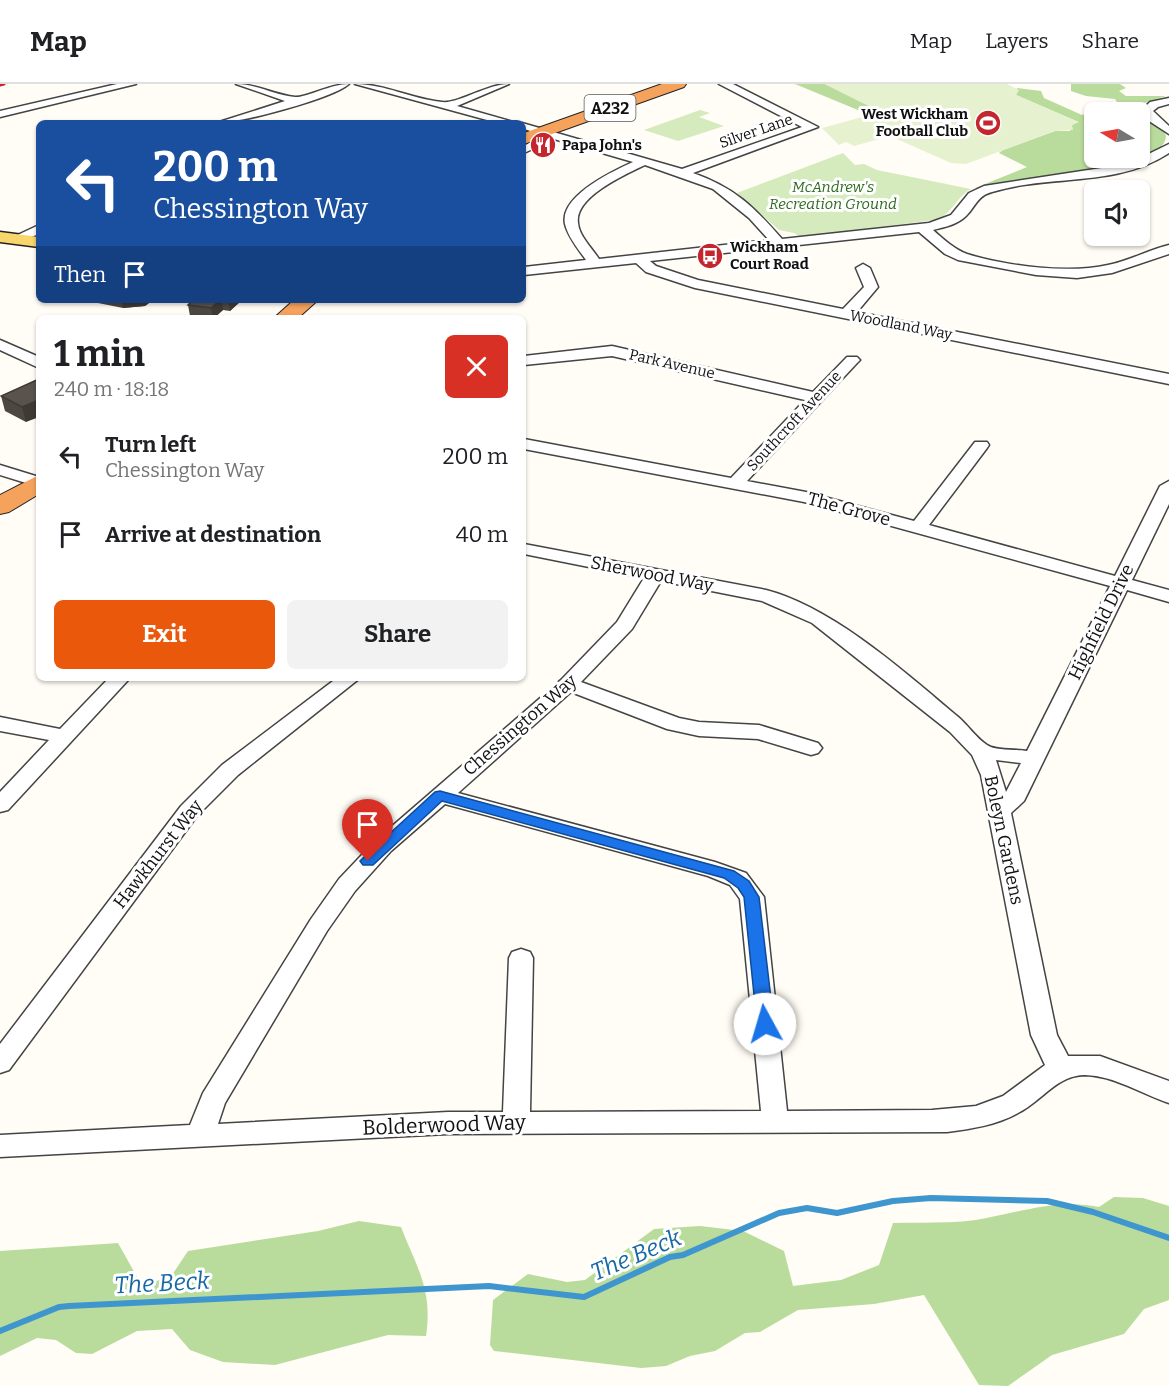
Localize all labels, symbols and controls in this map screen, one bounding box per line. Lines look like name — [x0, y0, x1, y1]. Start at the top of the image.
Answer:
text: Map — [30, 25, 87, 58]
text: Map — [910, 28, 952, 54]
text: Layers — [985, 28, 1049, 54]
text: Share — [1082, 28, 1139, 54]
road number: A232 — [584, 95, 636, 121]
north arrow — [1084, 102, 1150, 168]
map controls — [1084, 102, 1150, 246]
place label: West Wickham Football Club — [861, 105, 969, 140]
sports icon: West Wickham Football Club — [973, 108, 1003, 138]
street label: Silver Lane — [717, 110, 795, 152]
restaurant icon: Papa John's — [528, 130, 558, 160]
place label: Papa John's — [562, 136, 642, 154]
text: 200 m — [153, 142, 278, 192]
icon: left — [54, 144, 132, 222]
park label: McAndrew's Recreation Ground — [769, 178, 897, 213]
button: sound — [1084, 180, 1150, 246]
text: Chessington Way — [153, 193, 368, 225]
place label: Wickham Court Road — [730, 238, 809, 273]
bus stop icon: Wickham Court Road — [695, 241, 725, 271]
icon: arrive — [118, 258, 151, 291]
text: Then — [54, 261, 106, 288]
street label: Woodland Way — [848, 306, 954, 344]
text: 1 min — [54, 332, 145, 376]
button: close — [445, 335, 508, 398]
street label: Park Avenue — [627, 345, 717, 383]
street label: Southcroft Avenue — [743, 367, 845, 475]
text: 240 m · 18:18 — [54, 377, 169, 401]
text: Turn left — [105, 431, 197, 458]
icon: left — [54, 440, 87, 473]
text: 200 m — [442, 443, 508, 470]
text: Chessington Way — [105, 458, 264, 482]
street label: The Grove — [805, 487, 893, 531]
icon: arrive — [54, 518, 87, 551]
text: Arrive at destination — [105, 521, 321, 548]
text: 40 m — [456, 521, 508, 548]
street label: Sherwood Way — [589, 551, 716, 597]
street label: Highfield Drive — [1063, 560, 1139, 684]
button: Exit — [54, 600, 275, 669]
button: Share — [287, 600, 508, 669]
street label: Chessington Way — [459, 669, 582, 780]
street label: Boleyn Gardens — [980, 773, 1028, 907]
street label: Hawkhurst Way — [109, 795, 208, 913]
pin — [342, 799, 393, 861]
icon: arrive — [351, 808, 384, 841]
position arrow — [733, 992, 797, 1056]
street label: Bolderwood Way — [362, 1109, 527, 1141]
water label: The Beck — [587, 1223, 686, 1287]
water label: The Beck — [114, 1266, 211, 1299]

